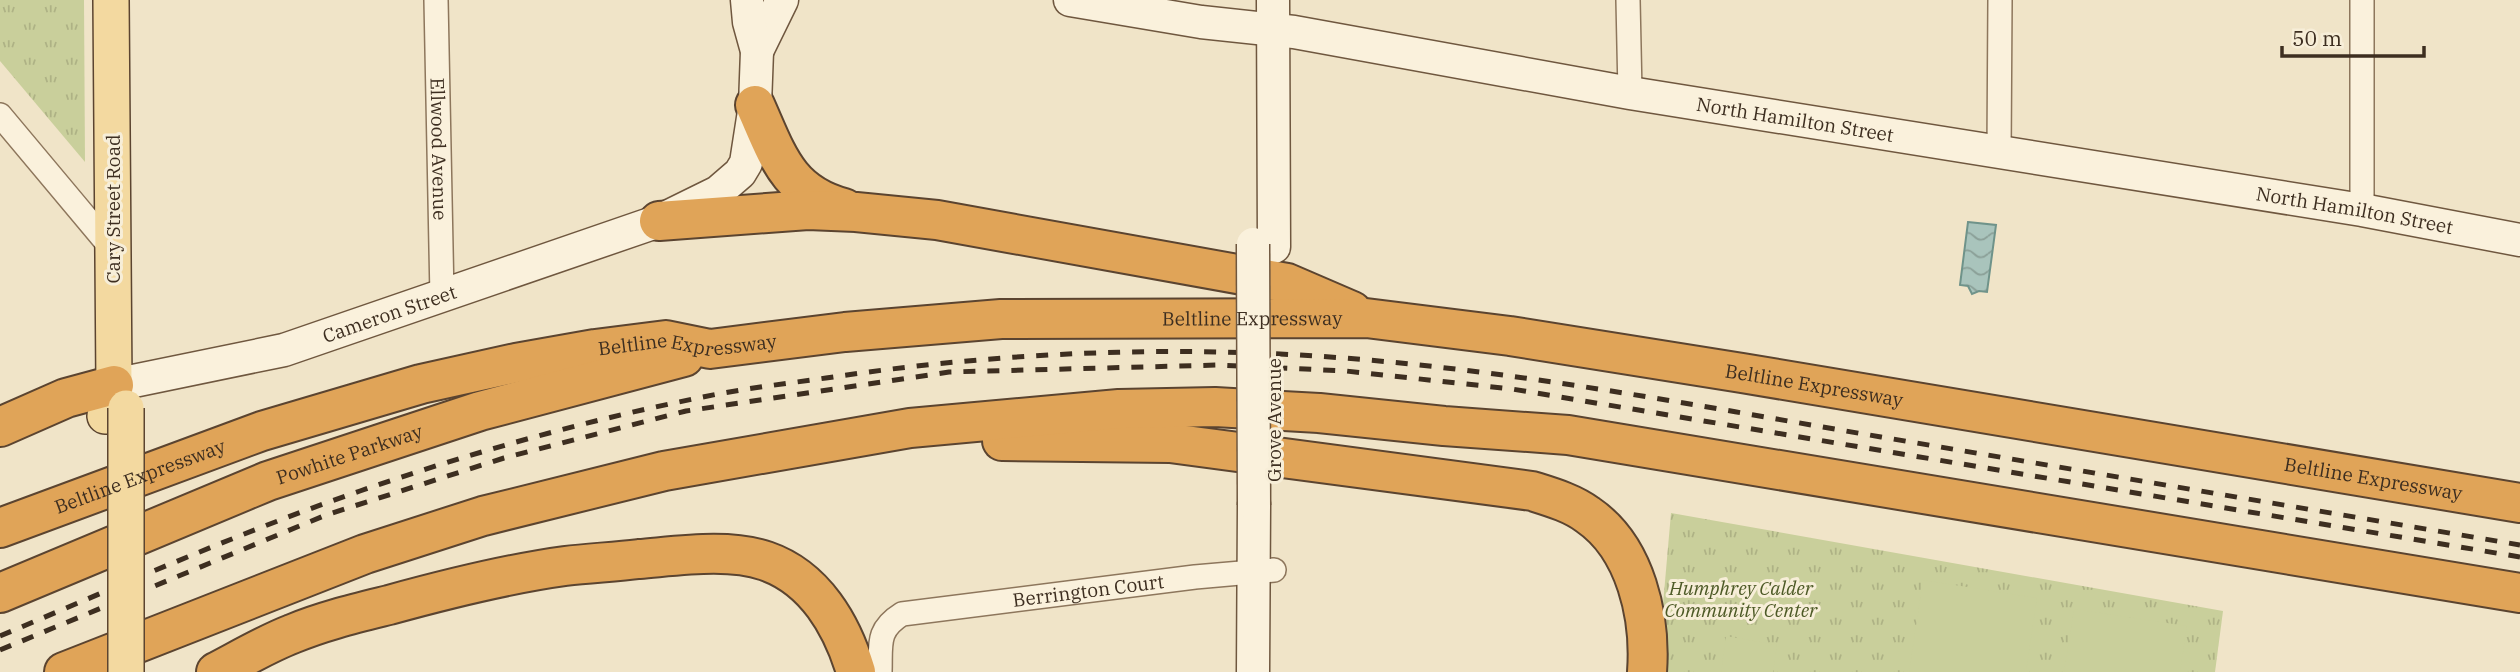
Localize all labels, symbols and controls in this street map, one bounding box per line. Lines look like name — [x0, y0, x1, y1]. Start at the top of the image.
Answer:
scale bar — [2282, 14, 2424, 58]
text: 50 m — [2292, 24, 2342, 52]
street label: Ellwood Avenue — [426, 77, 452, 221]
street label: North Hamilton Street — [1695, 92, 1896, 147]
street label: Cary Street Road — [101, 134, 125, 284]
street label: North Hamilton Street — [2254, 181, 2456, 239]
street label: Cameron Street — [319, 280, 460, 348]
street label: Beltline Expressway — [1162, 306, 1343, 331]
street label: Beltline Expressway — [597, 328, 779, 362]
street label: Grove Avenue — [1262, 358, 1286, 482]
street label: Beltline Expressway — [1723, 358, 1906, 412]
street label: Powhite Parkway — [273, 419, 426, 489]
street label: Beltline Expressway — [51, 433, 229, 519]
street label: Beltline Expressway — [2283, 452, 2465, 505]
street label: Berrington Court — [1011, 569, 1166, 612]
park label: Humphrey Calder Community Center — [1665, 576, 1818, 622]

